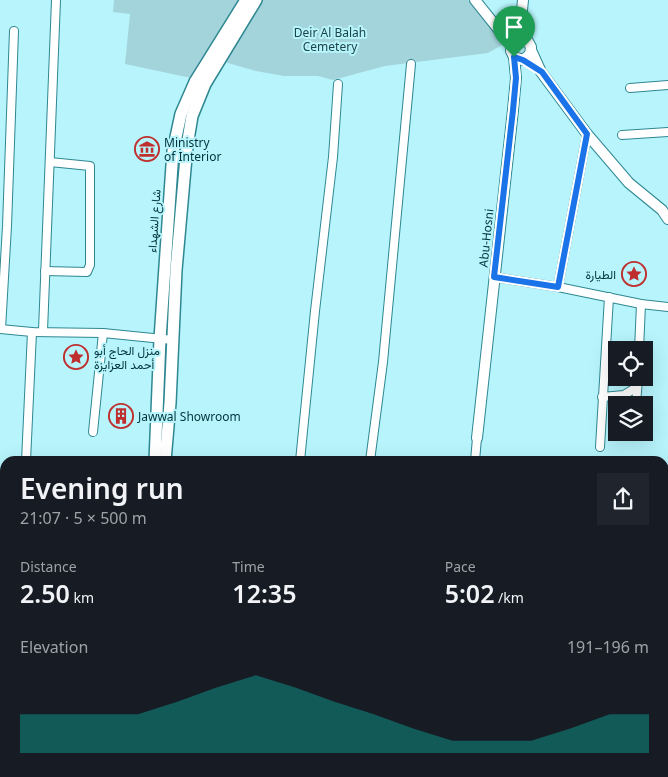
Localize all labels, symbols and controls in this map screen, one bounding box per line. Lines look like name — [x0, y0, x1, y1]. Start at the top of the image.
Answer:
pin — [493, 6, 535, 57]
icon: arrive — [500, 13, 528, 41]
park label: Deir Al Balah Cemetery — [294, 24, 366, 55]
place label: Ministry of Interior — [164, 134, 221, 165]
museum icon: Ministry of Interior — [134, 136, 160, 162]
street label: شارع الشهداء — [143, 189, 166, 253]
street label: Abu-Hosni — [474, 208, 498, 268]
place icon: الطيارة — [621, 261, 647, 287]
place label: الطيارة — [585, 266, 616, 283]
map controls — [608, 341, 653, 441]
button: locate — [608, 341, 653, 386]
place label: منزل الحاج أبو أحمد العزايزة — [94, 342, 160, 373]
place icon: منزل الحاج أبو أحمد العزايزة — [63, 344, 89, 370]
button: layers — [608, 396, 653, 441]
building icon: Jawwal Showroom — [108, 403, 134, 429]
place label: Jawwal Showroom — [137, 408, 241, 425]
text: Evening run — [20, 469, 184, 507]
button: share — [597, 473, 649, 525]
text: 21:07 · 5 × 500 m — [20, 507, 147, 529]
text: Distance — [20, 557, 77, 576]
text: Time — [232, 557, 265, 576]
text: Pace — [445, 557, 476, 576]
text: 2.50 — [20, 576, 70, 610]
text: 12:35 — [232, 576, 296, 610]
text: 5:02 — [445, 576, 494, 610]
text: km — [70, 588, 94, 607]
text: /km — [494, 588, 524, 607]
text: Elevation — [20, 636, 88, 658]
text: 191–196 m — [567, 636, 649, 658]

